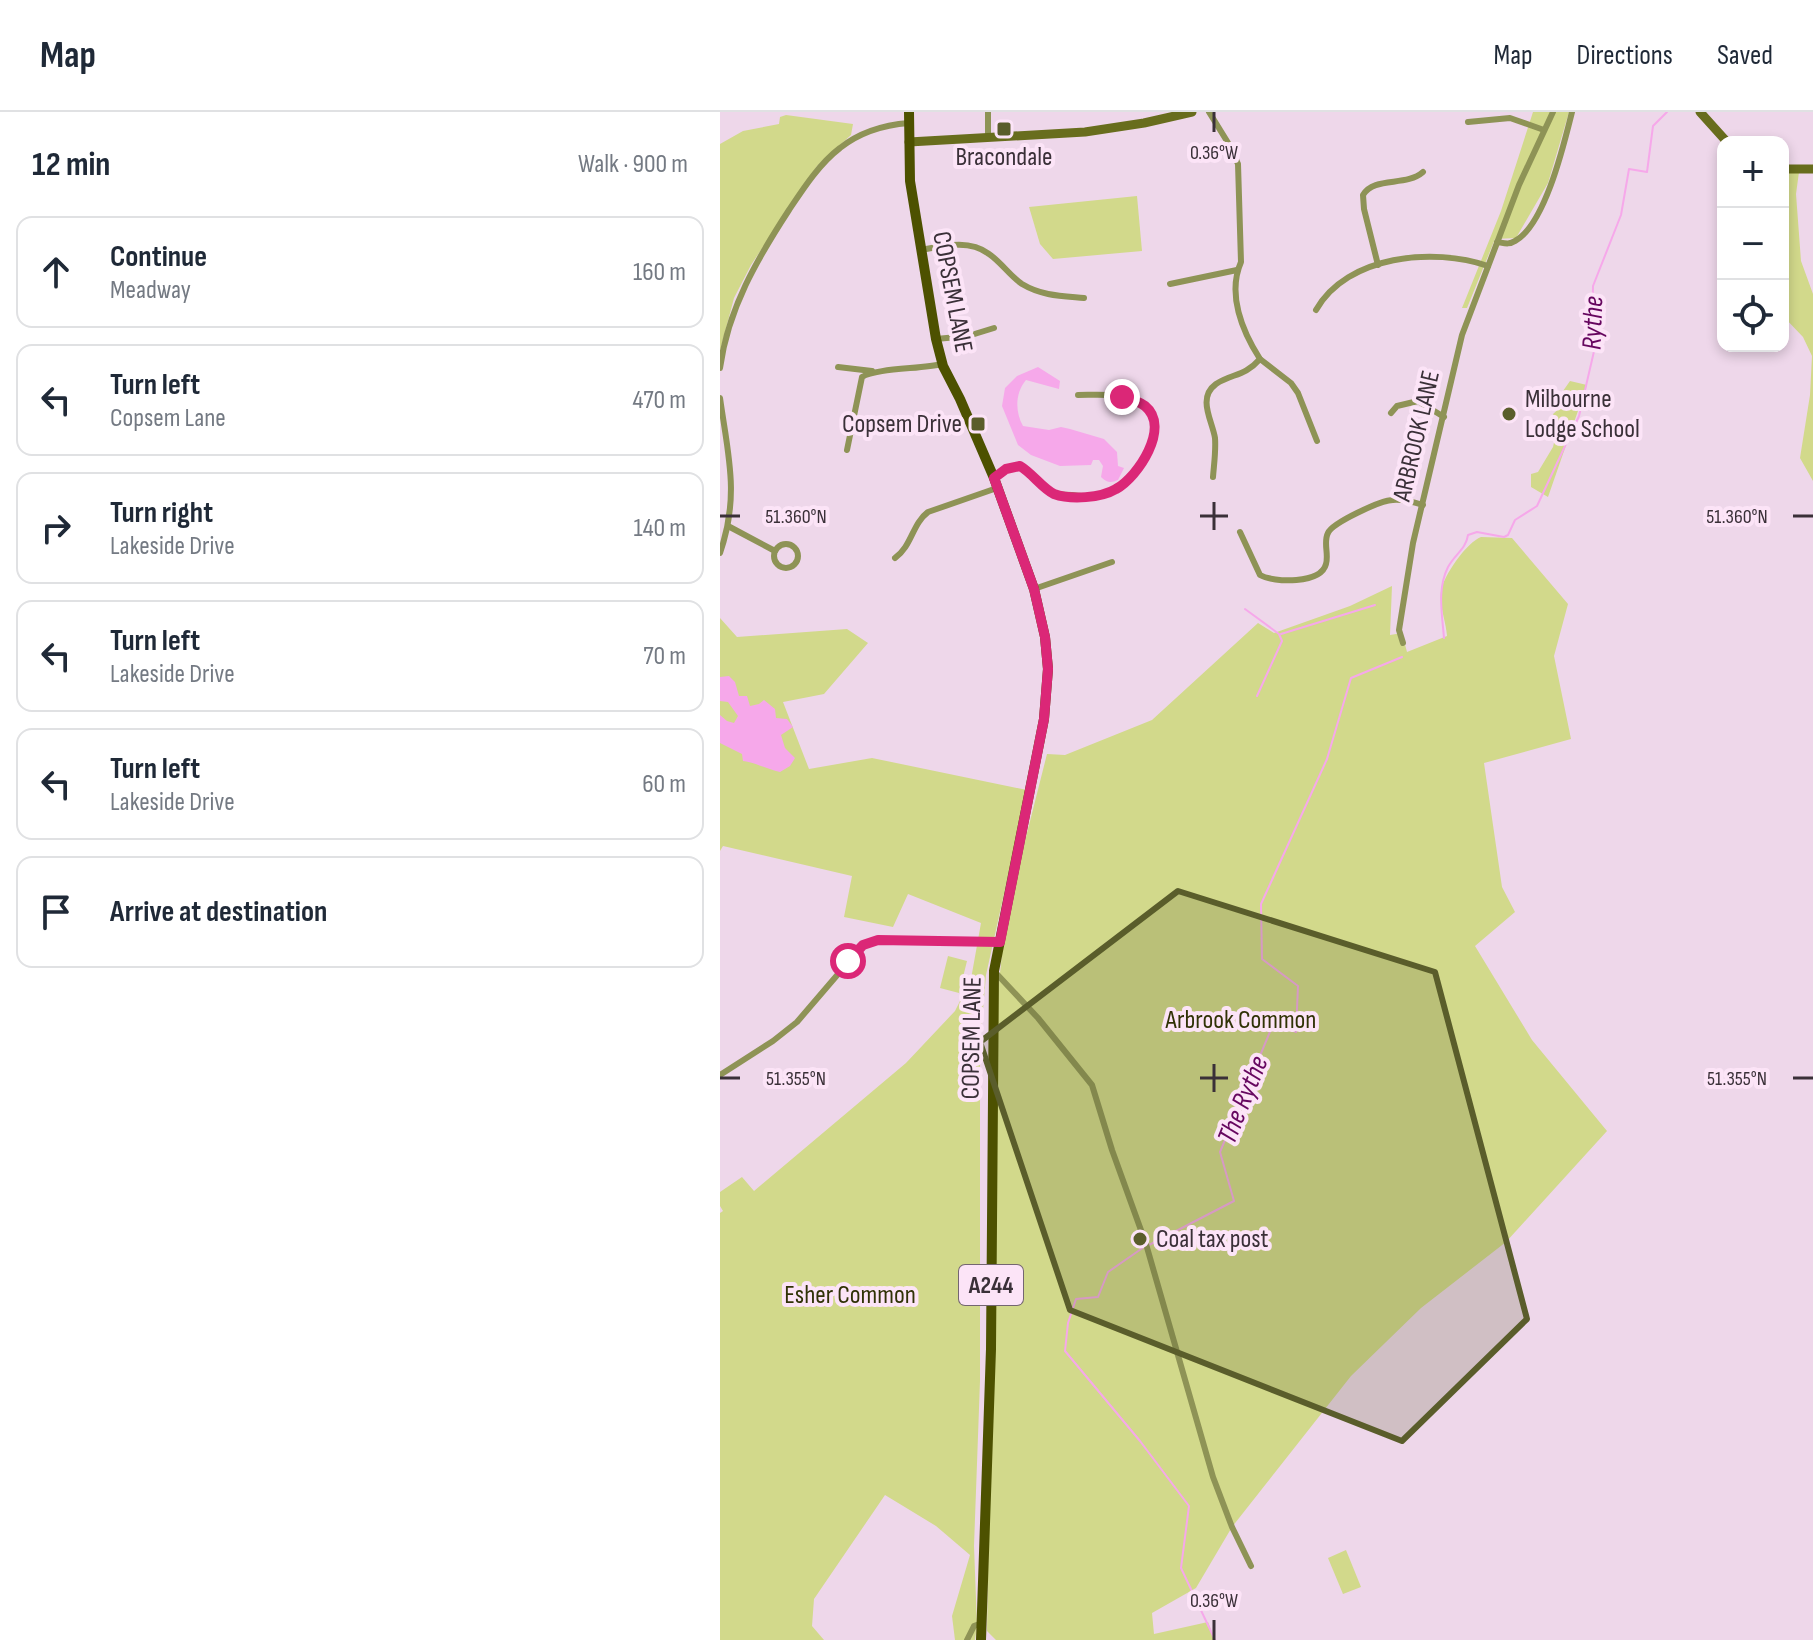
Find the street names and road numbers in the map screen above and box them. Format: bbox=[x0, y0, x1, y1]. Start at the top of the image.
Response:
street label: COPSEM LANE bbox=[925, 229, 979, 355]
street label: ARBROOK LANE bbox=[1387, 368, 1447, 505]
street label: COPSEM LANE bbox=[955, 976, 989, 1100]
road number: A244 bbox=[959, 1265, 1023, 1305]

